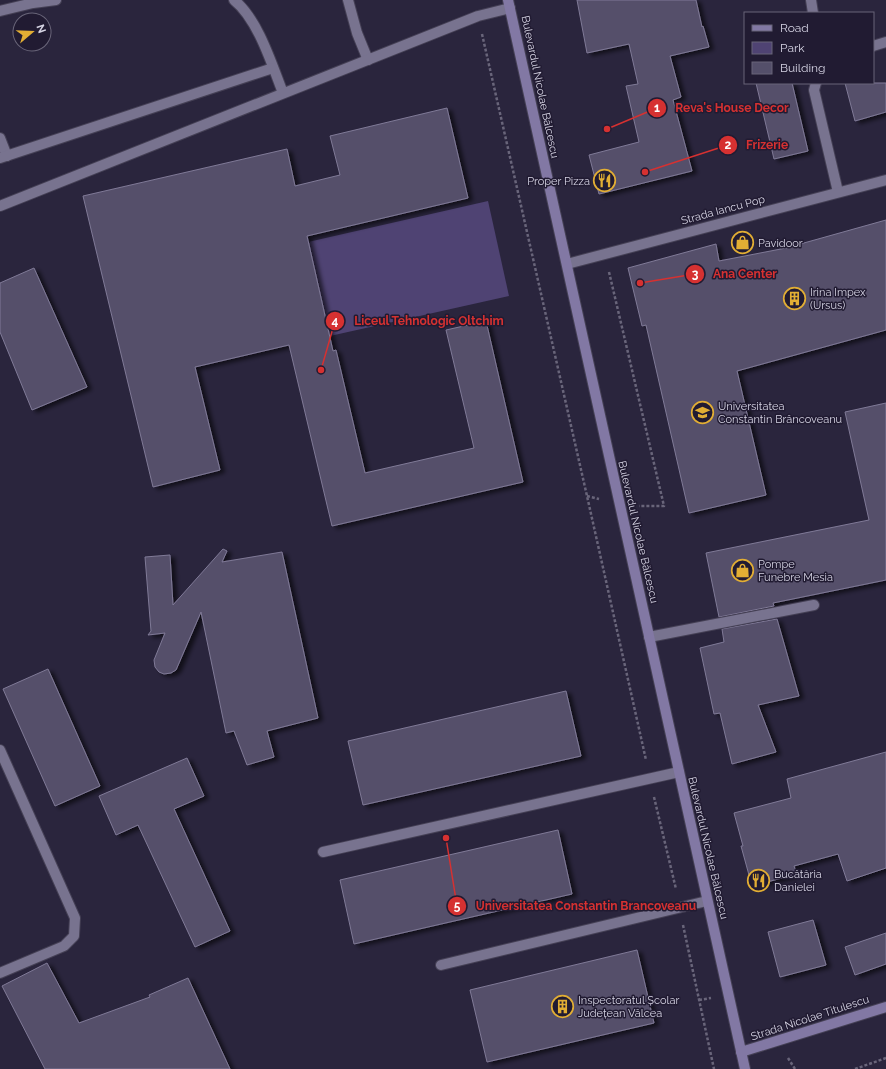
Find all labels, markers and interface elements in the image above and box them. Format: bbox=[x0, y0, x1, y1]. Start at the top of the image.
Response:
north arrow bbox=[12, 12, 52, 52]
legend bbox=[744, 12, 874, 84]
street label: Bulevardul Nicolae Bălcescu bbox=[518, 14, 562, 160]
text: Road bbox=[780, 21, 809, 35]
text: N bbox=[33, 23, 48, 35]
text: Park bbox=[780, 41, 805, 55]
text: Building bbox=[780, 61, 826, 75]
callout: Reva's House Decor bbox=[647, 96, 796, 120]
text: 1 bbox=[654, 101, 660, 115]
text: Reva's House Decor bbox=[675, 101, 789, 115]
callout: Frizerie bbox=[718, 133, 796, 157]
text: 2 bbox=[725, 138, 732, 152]
text: Frizerie bbox=[746, 138, 788, 152]
restaurant icon: Proper Pizza bbox=[592, 168, 618, 194]
place label: Proper Pizza bbox=[527, 175, 590, 188]
street label: Strada Iancu Pop bbox=[680, 193, 767, 227]
shop icon: Pavidoor bbox=[729, 230, 755, 256]
place label: Pavidoor bbox=[758, 237, 803, 250]
callout: Ana Center bbox=[685, 262, 785, 286]
text: 3 bbox=[692, 267, 699, 281]
text: Ana Center bbox=[713, 267, 777, 281]
building icon: Irina Impex (Ursus) bbox=[781, 285, 807, 311]
place label: Irina Impex (Ursus) bbox=[810, 286, 866, 312]
callout: Liceul Tehnologic Oltchim bbox=[325, 309, 512, 333]
text: 4 bbox=[332, 314, 339, 328]
text: Liceul Tehnologic Oltchim bbox=[354, 314, 504, 328]
school or university icon: Universitatea Constantin Brâncoveanu bbox=[690, 399, 716, 425]
place label: Universitatea Constantin Brâncoveanu bbox=[718, 400, 842, 426]
street label: Bulevardul Nicolae Bălcescu bbox=[615, 460, 661, 604]
shop icon: Pompe Funebre Mesia bbox=[730, 557, 756, 583]
place label: Pompe Funebre Mesia bbox=[758, 558, 833, 584]
street label: Bulevardul Nicolae Bălcescu bbox=[685, 776, 731, 920]
restaurant icon: Bucătăria Danielei bbox=[746, 867, 772, 893]
place label: Bucătăria Danielei bbox=[774, 868, 822, 894]
callout: Universitatea Constantin Brancoveanu bbox=[447, 894, 704, 918]
text: 5 bbox=[454, 899, 461, 913]
text: Universitatea Constantin Brancoveanu bbox=[476, 899, 696, 913]
building icon: Inspectoratul Școlar Județean Vâlcea bbox=[549, 993, 575, 1019]
street label: Strada Nicolae Titulescu bbox=[749, 993, 871, 1043]
place label: Inspectoratul Școlar Județean Vâlcea bbox=[578, 994, 680, 1020]

